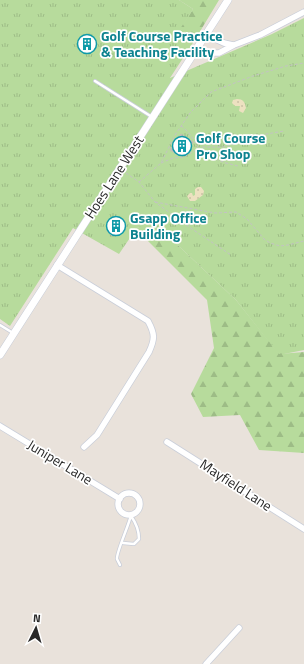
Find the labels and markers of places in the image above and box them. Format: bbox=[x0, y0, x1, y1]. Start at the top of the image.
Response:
place label: Golf Course Practice & Teaching Facility bbox=[101, 25, 222, 62]
building icon: Golf Course Practice & Teaching Facility bbox=[76, 33, 98, 55]
place label: Golf Course Pro Shop bbox=[196, 127, 266, 164]
building icon: Golf Course Pro Shop bbox=[171, 135, 193, 157]
place label: Gsapp Office Building bbox=[130, 207, 207, 244]
building icon: Gsapp Office Building bbox=[105, 215, 127, 237]

